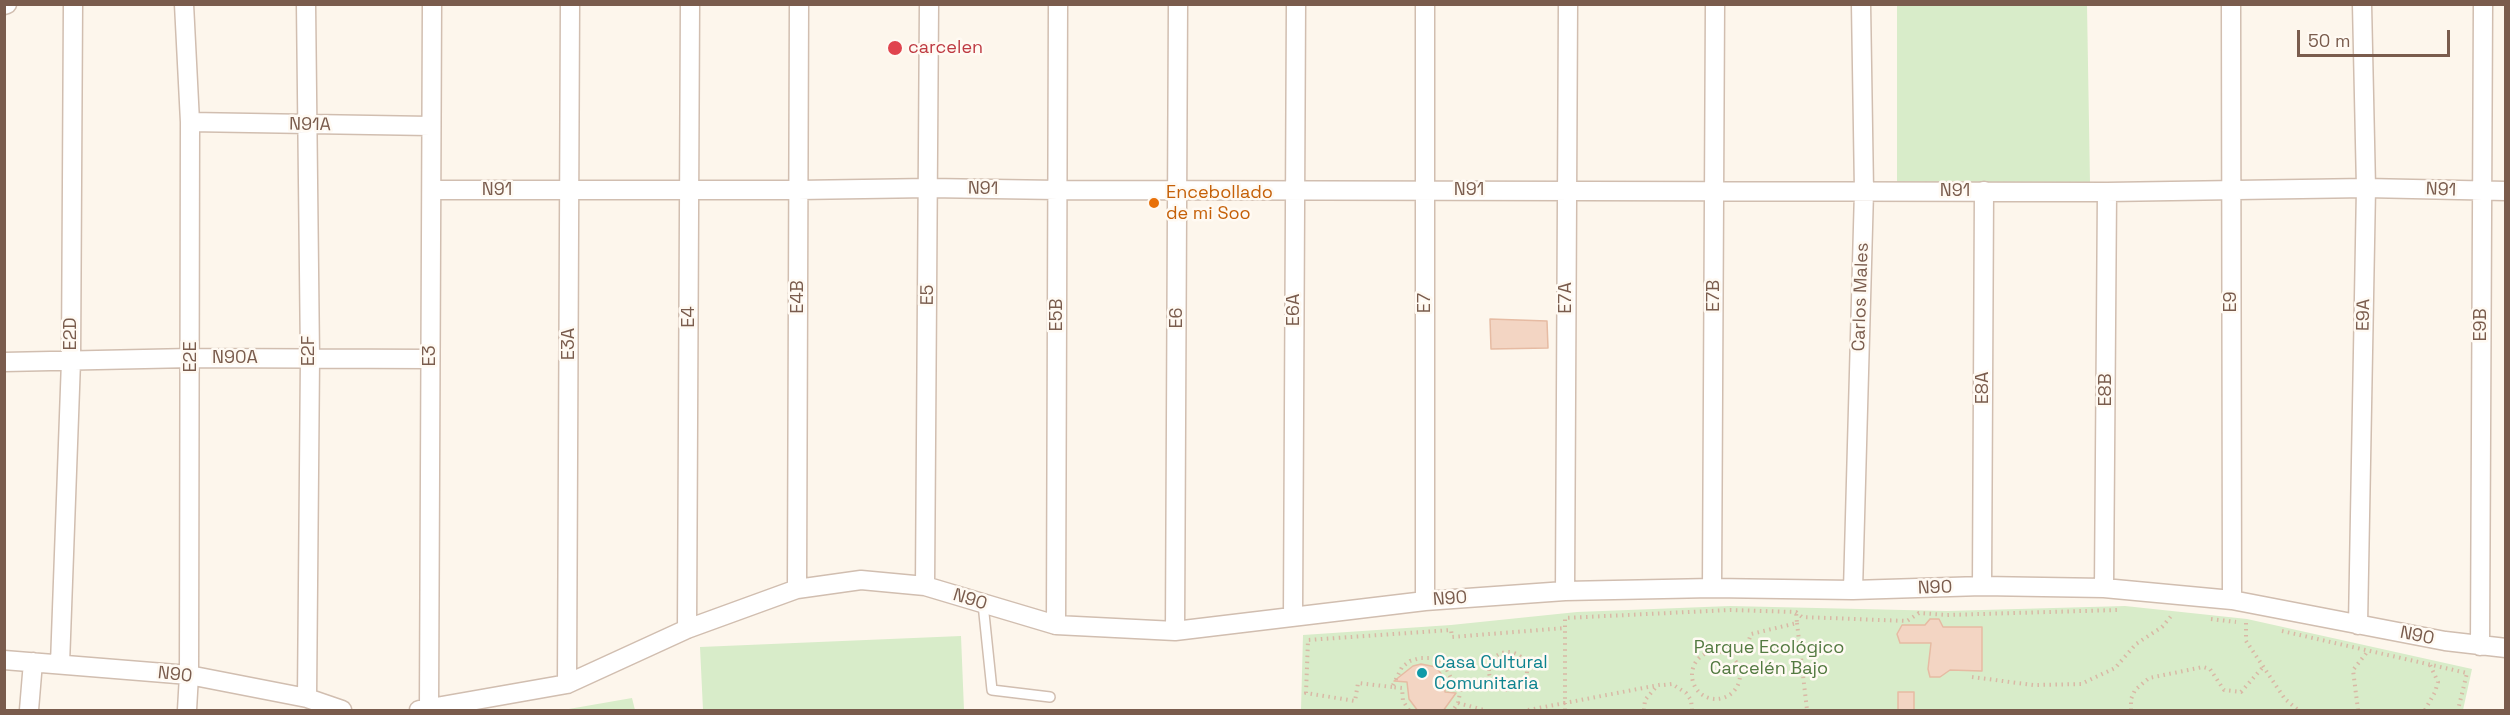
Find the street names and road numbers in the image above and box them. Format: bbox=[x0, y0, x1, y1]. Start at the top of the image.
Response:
street label: N91A bbox=[289, 114, 331, 136]
street label: N91 bbox=[968, 178, 998, 200]
street label: N91 bbox=[482, 179, 512, 201]
street label: N91 bbox=[1454, 179, 1484, 201]
street label: N91 bbox=[2425, 179, 2457, 201]
street label: N91 bbox=[1940, 180, 1970, 202]
street label: Carlos Males bbox=[1848, 242, 1874, 352]
street label: E4B bbox=[787, 280, 809, 314]
street label: E7B bbox=[1703, 280, 1725, 312]
street label: E7A bbox=[1555, 282, 1577, 314]
street label: E5 bbox=[917, 284, 939, 306]
street label: E9 bbox=[2220, 291, 2242, 313]
street label: E7 bbox=[1414, 293, 1436, 313]
street label: E6A bbox=[1283, 294, 1305, 326]
street label: E5B bbox=[1046, 299, 1068, 331]
street label: E9A bbox=[2353, 299, 2375, 331]
street label: E4 bbox=[678, 306, 700, 328]
street label: E6 bbox=[1166, 307, 1188, 329]
street label: E9B bbox=[2470, 308, 2492, 342]
street label: E2D bbox=[60, 318, 82, 350]
street label: E3A bbox=[558, 328, 580, 360]
street label: E2F bbox=[298, 336, 320, 366]
street label: E2E bbox=[180, 341, 202, 373]
street label: E3 bbox=[419, 345, 441, 367]
street label: N90A bbox=[212, 347, 258, 369]
street label: E8A bbox=[1972, 372, 1994, 404]
street label: E8B bbox=[2095, 373, 2117, 407]
street label: N90 bbox=[1917, 577, 1953, 599]
street label: N90 bbox=[950, 585, 990, 615]
street label: N90 bbox=[1432, 587, 1468, 611]
street label: N90 bbox=[2398, 622, 2436, 650]
street label: N90 bbox=[157, 662, 193, 688]

